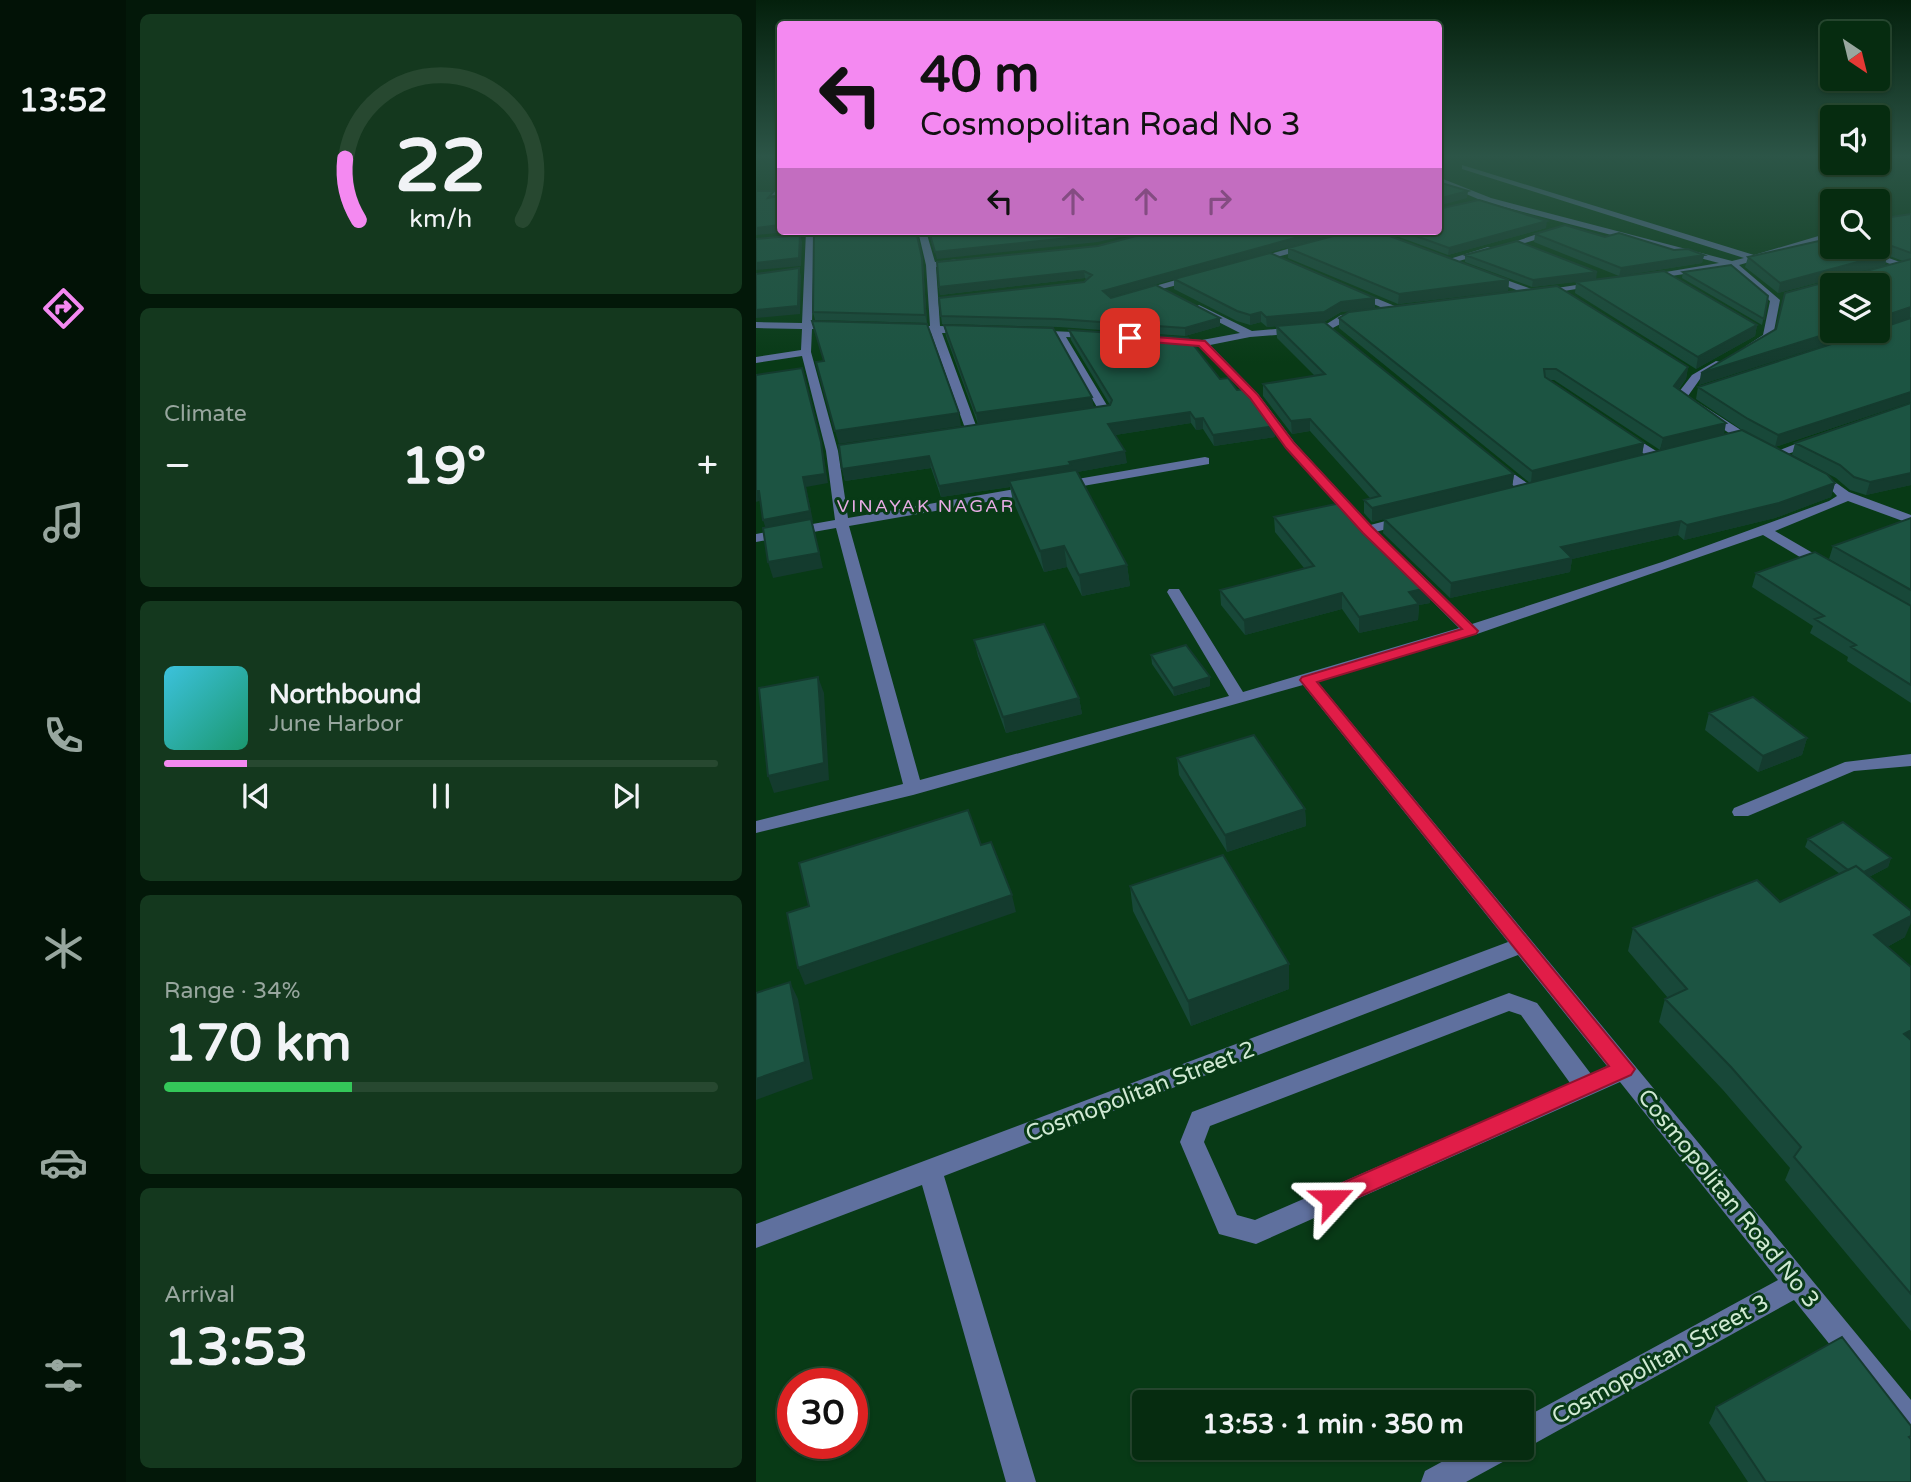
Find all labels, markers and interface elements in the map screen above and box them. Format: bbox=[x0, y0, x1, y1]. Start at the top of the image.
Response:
north arrow bbox=[1820, 21, 1890, 91]
map controls bbox=[1820, 21, 1890, 343]
text: 40 m bbox=[920, 46, 1039, 105]
icon: left bbox=[805, 49, 896, 140]
text: 13:52 bbox=[19, 82, 107, 120]
button: sound bbox=[1820, 105, 1890, 175]
text: Cosmopolitan Road No 3 bbox=[920, 106, 1301, 144]
text: 22 bbox=[395, 123, 487, 211]
icon: left bbox=[981, 182, 1019, 220]
icon: ahead bbox=[1054, 182, 1092, 220]
icon: ahead bbox=[1127, 182, 1165, 220]
icon: right bbox=[1200, 182, 1238, 220]
button: search bbox=[1820, 189, 1890, 259]
text: km/h bbox=[410, 204, 472, 234]
button: layers bbox=[1820, 273, 1890, 343]
icon: directions bbox=[39, 284, 88, 333]
pin bbox=[1100, 308, 1160, 368]
icon: arrive bbox=[1111, 319, 1149, 357]
text: Climate bbox=[164, 400, 247, 428]
text: 19° bbox=[401, 435, 486, 498]
text: − bbox=[164, 443, 191, 489]
text: + bbox=[697, 443, 718, 489]
district label: VINAYAK NAGAR bbox=[837, 495, 1015, 517]
icon: music bbox=[39, 498, 88, 547]
text: Northbound bbox=[269, 679, 421, 710]
text: June Harbor bbox=[269, 710, 403, 738]
icon: phone bbox=[39, 711, 88, 760]
icon: previous bbox=[237, 777, 275, 815]
icon: pause bbox=[422, 777, 460, 815]
icon: next bbox=[607, 777, 645, 815]
icon: climate bbox=[39, 924, 88, 973]
text: Range · 34% bbox=[164, 977, 300, 1005]
text: 170 km bbox=[164, 1012, 352, 1075]
street label: Cosmopolitan Street 2 bbox=[1022, 1035, 1259, 1149]
street label: Cosmopolitan Road No 3 bbox=[1631, 1083, 1825, 1314]
icon: car bbox=[39, 1138, 88, 1187]
position arrow bbox=[1295, 1162, 1369, 1236]
text: Arrival bbox=[164, 1281, 235, 1309]
street label: Cosmopolitan Street 3 bbox=[1547, 1289, 1774, 1431]
text: 13:53 bbox=[164, 1316, 308, 1379]
icon: filters bbox=[39, 1351, 88, 1400]
speed limit sign: 30 bbox=[777, 1368, 868, 1459]
text: 13:53 · 1 min · 350 m bbox=[1202, 1409, 1464, 1440]

